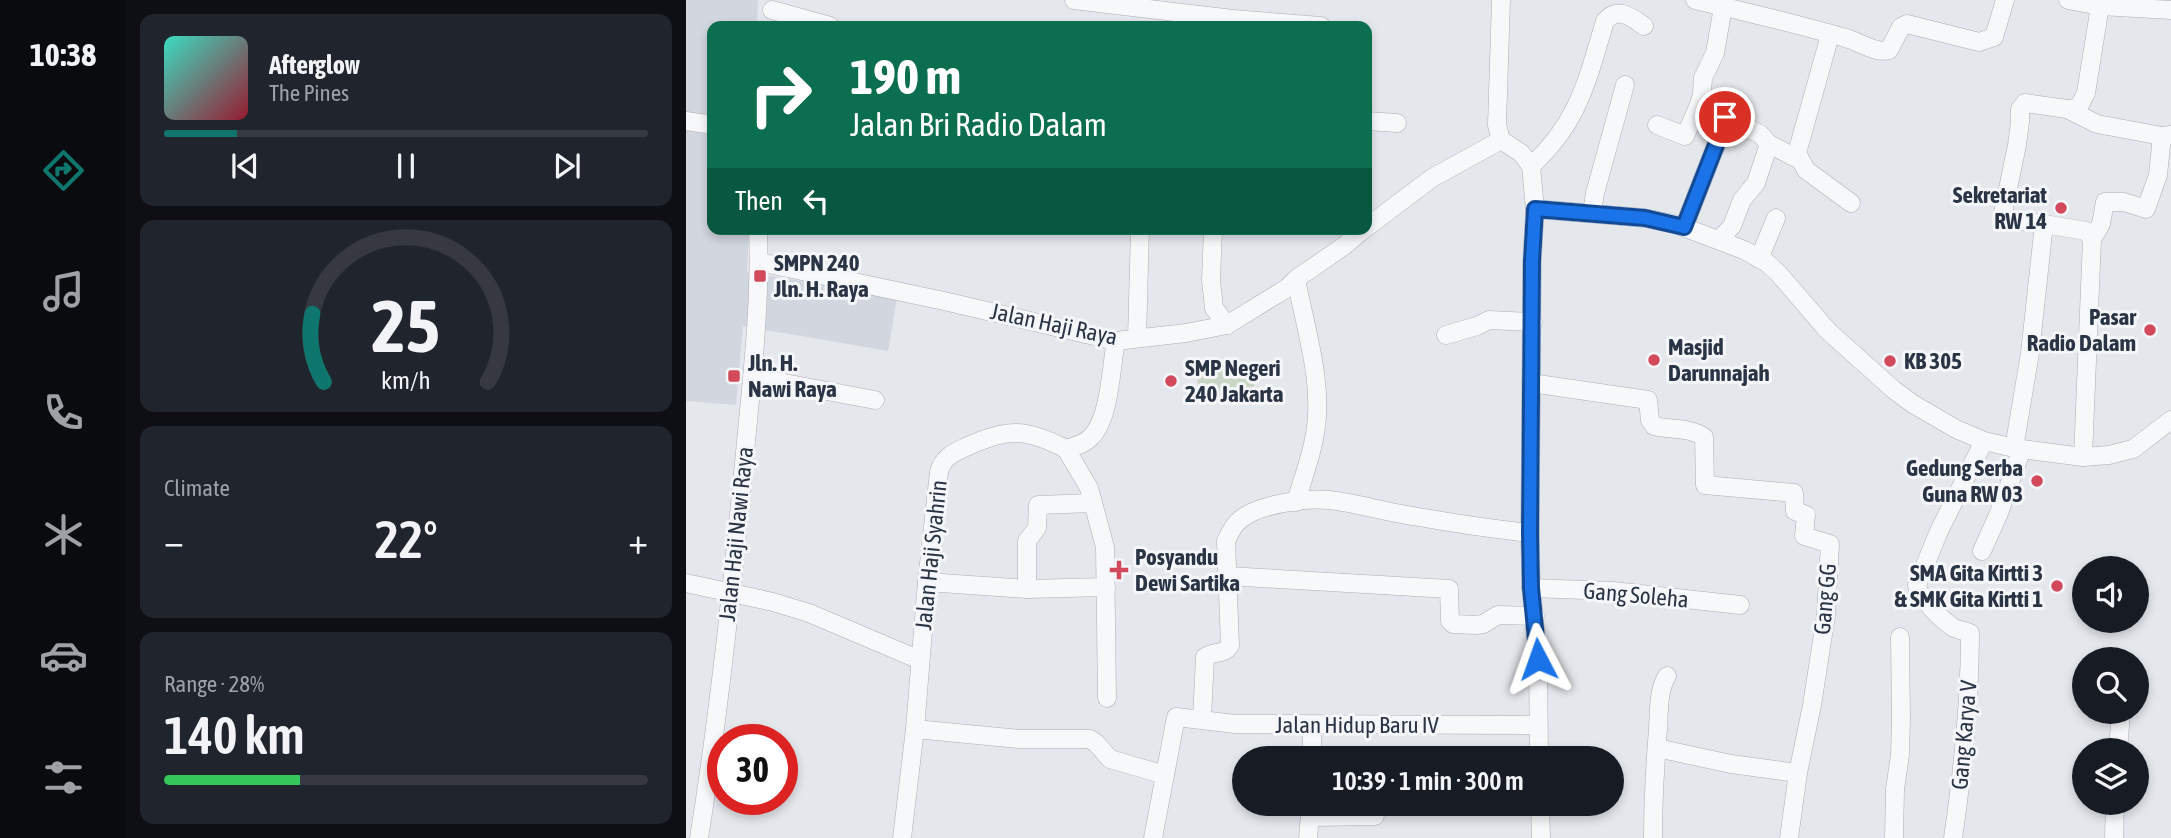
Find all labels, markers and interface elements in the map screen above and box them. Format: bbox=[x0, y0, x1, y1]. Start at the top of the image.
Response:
text: 10:38 bbox=[30, 36, 96, 73]
text: 190 m bbox=[850, 48, 961, 104]
icon: right bbox=[735, 49, 826, 140]
text: Afterglow bbox=[269, 50, 360, 80]
text: The Pines bbox=[269, 80, 349, 106]
pin bbox=[1695, 87, 1755, 147]
icon: arrive bbox=[1706, 98, 1744, 136]
text: Jalan Bri Radio Dalam bbox=[850, 106, 1107, 143]
icon: directions bbox=[39, 146, 88, 195]
icon: previous bbox=[226, 147, 264, 185]
icon: pause bbox=[387, 147, 425, 185]
icon: next bbox=[548, 147, 586, 185]
icon: left bbox=[797, 182, 835, 220]
place label: Sekretariat RW 14 bbox=[1953, 182, 2047, 234]
text: Then bbox=[735, 186, 783, 216]
marker: Sekretariat RW 14 bbox=[2053, 200, 2069, 216]
place label: SMPN 240 Jln. H. Raya bbox=[773, 250, 869, 302]
icon: music bbox=[39, 267, 88, 316]
marker: SMPN 240 Jln. H. Raya bbox=[752, 268, 768, 284]
text: 25 bbox=[372, 284, 440, 367]
street label: Jalan Haji Raya bbox=[988, 298, 1120, 350]
place label: Pasar Radio Dalam bbox=[2027, 304, 2137, 356]
marker: Pasar Radio Dalam bbox=[2142, 322, 2158, 338]
place label: Masjid Darunnajah bbox=[1668, 334, 1770, 386]
place label: KB 305 bbox=[1904, 348, 1962, 374]
place label: Jln. H. Nawi Raya bbox=[747, 350, 837, 402]
marker: Masjid Darunnajah bbox=[1646, 352, 1662, 368]
marker: KB 305 bbox=[1882, 353, 1898, 369]
place label: SMP Negeri 240 Jakarta bbox=[1185, 355, 1284, 407]
text: km/h bbox=[381, 366, 431, 394]
marker: Jln. H. Nawi Raya bbox=[726, 368, 742, 384]
marker: SMP Negeri 240 Jakarta bbox=[1163, 373, 1179, 389]
icon: phone bbox=[39, 388, 88, 437]
street label: Jalan Haji Nawi Raya bbox=[714, 445, 758, 623]
place label: Gedung Serba Guna RW 03 bbox=[1906, 455, 2023, 507]
marker: Gedung Serba Guna RW 03 bbox=[2029, 473, 2045, 489]
text: Climate bbox=[164, 475, 230, 501]
street label: Jalan Haji Syahrin bbox=[910, 479, 952, 631]
text: 22° bbox=[374, 509, 438, 569]
icon: climate bbox=[39, 510, 88, 559]
text: − bbox=[164, 519, 184, 562]
text: + bbox=[628, 519, 648, 562]
place label: Posyandu Dewi Sartika bbox=[1135, 544, 1240, 596]
map controls bbox=[2072, 556, 2149, 815]
button: sound bbox=[2072, 556, 2149, 633]
marker: Posyandu Dewi Sartika bbox=[1109, 560, 1129, 580]
place label: SMA Gita Kirtti 3 & SMK Gita Kirtti 1 bbox=[1895, 560, 2043, 612]
street label: Gang GG bbox=[1809, 562, 1841, 636]
street label: Gang Soleha bbox=[1582, 577, 1690, 613]
marker: SMA Gita Kirtti 3 & SMK Gita Kirtti 1 bbox=[2049, 578, 2065, 594]
position arrow bbox=[1501, 622, 1575, 696]
icon: car bbox=[39, 631, 88, 680]
button: search bbox=[2072, 647, 2149, 724]
text: Range · 28% bbox=[164, 671, 264, 697]
street label: Gang Karya V bbox=[1946, 678, 1982, 791]
text: 140 km bbox=[164, 705, 305, 765]
street label: Jalan Hidup Baru IV bbox=[1275, 712, 1440, 738]
speed limit sign: 30 bbox=[707, 724, 798, 815]
button: layers bbox=[2072, 738, 2149, 815]
icon: filters bbox=[39, 753, 88, 802]
text: 10:39 · 1 min · 300 m bbox=[1332, 766, 1524, 796]

